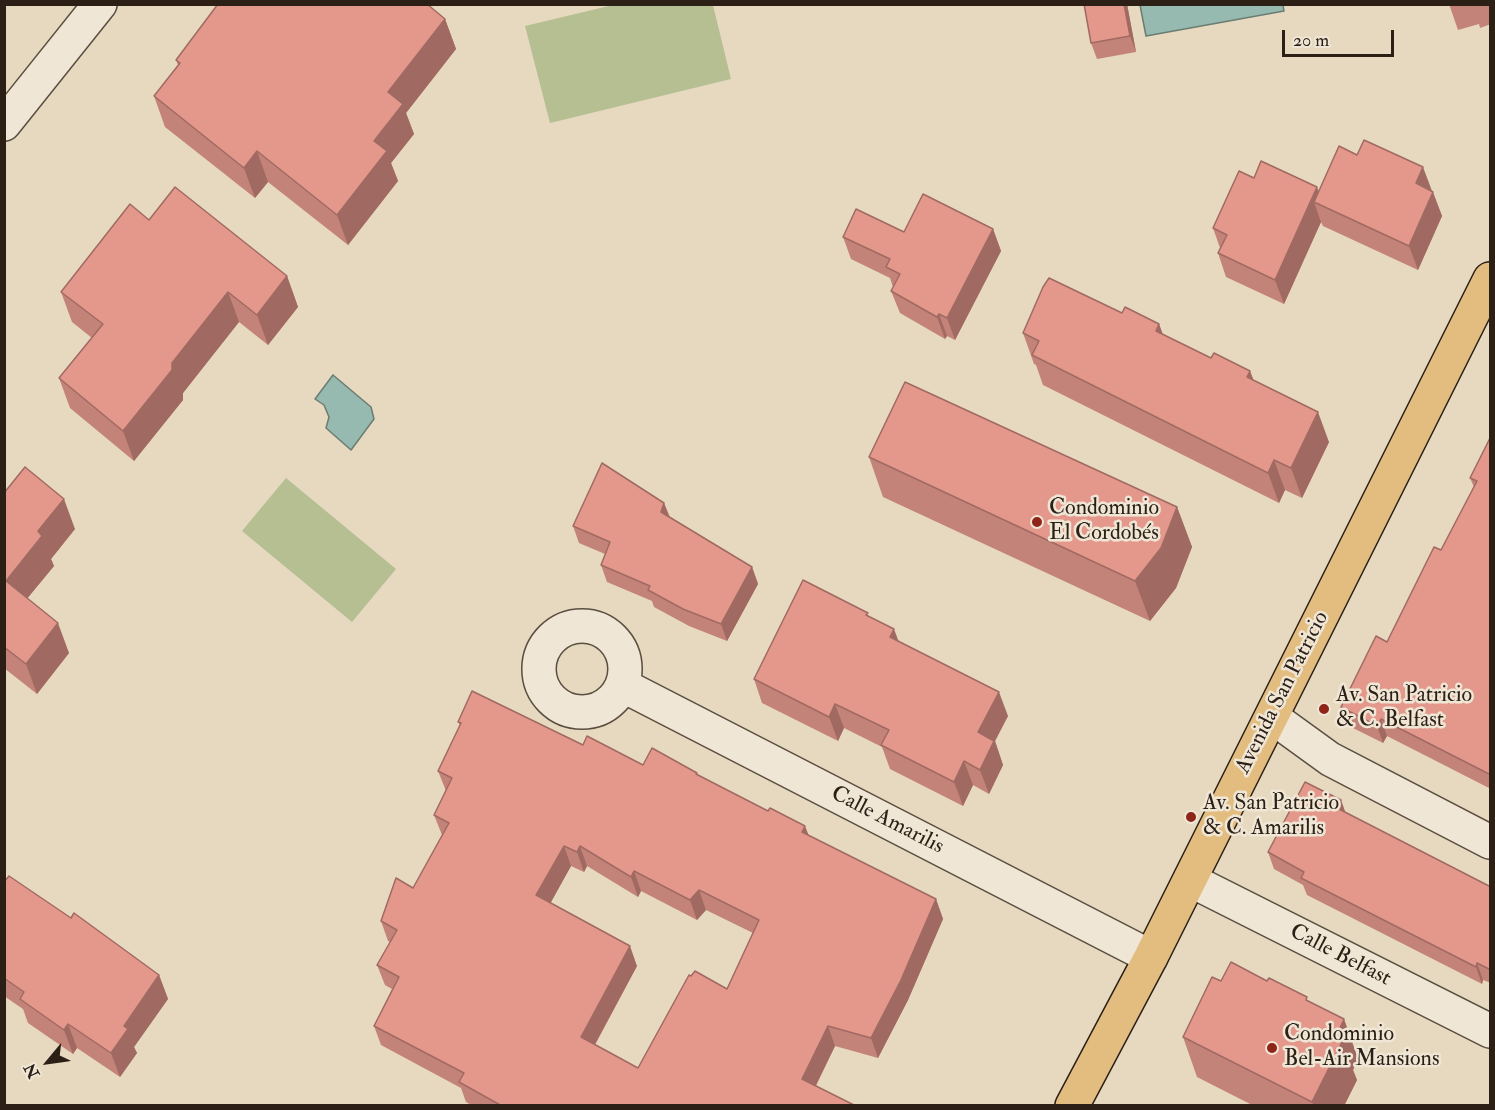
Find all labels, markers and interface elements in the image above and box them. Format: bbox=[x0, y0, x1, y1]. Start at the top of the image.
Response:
scale bar bbox=[1285, 18, 1398, 56]
text: 20 m bbox=[1293, 29, 1329, 52]
place label: Condominio El Cordobés bbox=[1049, 496, 1159, 548]
marker: Condominio El Cordobés bbox=[1030, 515, 1044, 529]
street label: Avenida San Patricio bbox=[1231, 608, 1335, 778]
place label: Av. San Patricio & C. Belfast bbox=[1336, 683, 1472, 734]
marker: Av. San Patricio & C. Belfast bbox=[1317, 702, 1331, 716]
street label: Calle Amarilis bbox=[826, 781, 948, 861]
place label: Av. San Patricio & C. Amarilis bbox=[1203, 791, 1339, 842]
marker: Av. San Patricio & C. Amarilis bbox=[1184, 810, 1198, 824]
street label: Calle Belfast bbox=[1285, 919, 1395, 993]
place label: Condominio Bel-Air Mansions bbox=[1284, 1022, 1440, 1074]
north arrow bbox=[18, 1032, 78, 1092]
marker: Condominio Bel-Air Mansions bbox=[1265, 1041, 1279, 1055]
text: N bbox=[20, 1060, 44, 1082]

